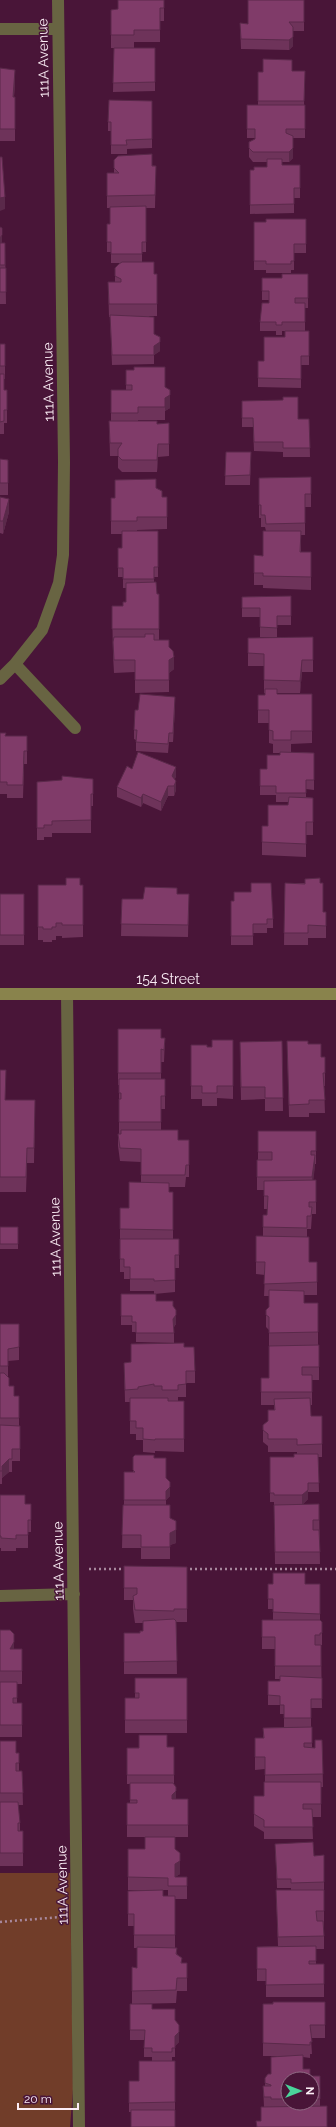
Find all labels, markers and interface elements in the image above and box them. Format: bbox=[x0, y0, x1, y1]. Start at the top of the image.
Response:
street label: 111A Avenue bbox=[34, 18, 52, 98]
street label: 111A Avenue bbox=[39, 342, 57, 422]
street label: 154 Street bbox=[136, 971, 200, 987]
street label: 111A Avenue bbox=[46, 1197, 64, 1277]
street label: 111A Avenue bbox=[49, 1521, 67, 1601]
street label: 111A Avenue bbox=[53, 1845, 71, 1925]
north arrow bbox=[280, 2071, 320, 2111]
scale bar bbox=[18, 2085, 78, 2111]
text: N bbox=[303, 2087, 316, 2095]
text: 20 m bbox=[24, 2092, 52, 2106]

